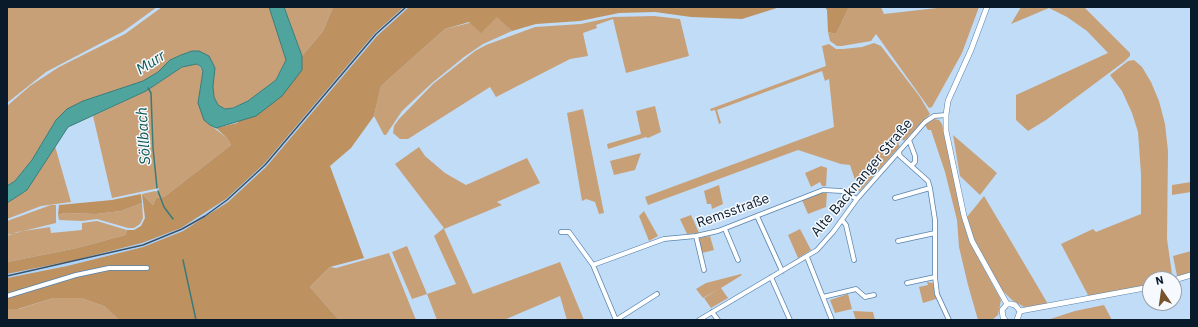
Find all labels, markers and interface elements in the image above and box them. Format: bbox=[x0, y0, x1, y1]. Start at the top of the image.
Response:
water label: Murr bbox=[133, 47, 169, 79]
water label: Söllbach bbox=[133, 107, 155, 165]
street label: Alte Backnanger Straße bbox=[808, 116, 916, 240]
street label: Remsstraße bbox=[694, 190, 772, 232]
north arrow bbox=[1142, 271, 1182, 311]
text: N bbox=[1154, 273, 1165, 288]

